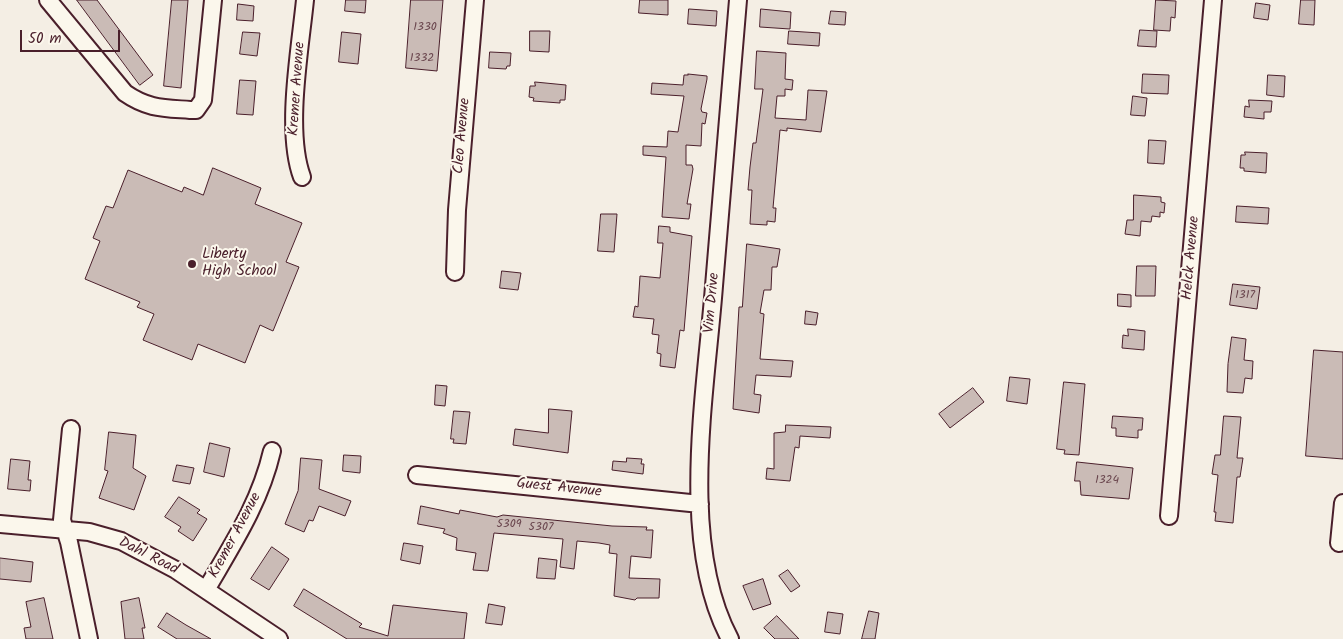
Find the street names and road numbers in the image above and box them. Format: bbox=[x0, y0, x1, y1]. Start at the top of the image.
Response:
street label: Kremer Avenue bbox=[286, 41, 310, 137]
street label: Cleo Avenue bbox=[451, 97, 475, 175]
street label: Helck Avenue bbox=[1179, 215, 1205, 301]
street label: Vim Drive bbox=[701, 272, 725, 334]
street label: Guest Avenue bbox=[516, 476, 602, 502]
street label: Kremer Avenue bbox=[206, 490, 266, 582]
street label: Dahl Road bbox=[115, 534, 181, 580]

